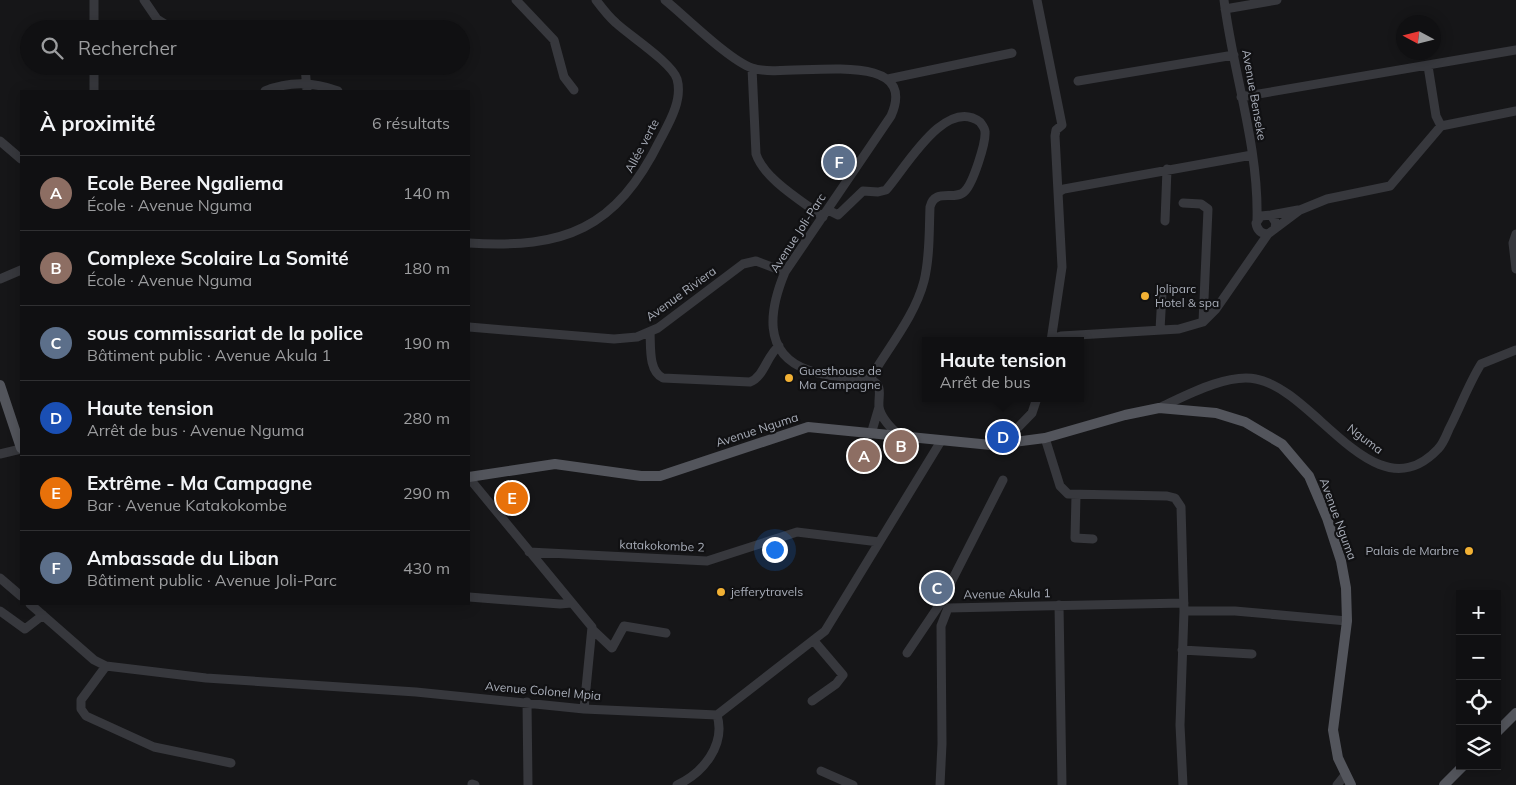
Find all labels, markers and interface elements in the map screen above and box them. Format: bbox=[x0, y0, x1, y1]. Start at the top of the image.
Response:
north arrow bbox=[1396, 15, 1441, 60]
search box bbox=[20, 20, 470, 75]
icon: search bbox=[38, 34, 66, 62]
text: Rechercher bbox=[78, 36, 177, 60]
street label: Avenue Benseke bbox=[1239, 48, 1270, 141]
text: À proximité bbox=[40, 110, 156, 136]
text: 6 résultats bbox=[372, 113, 450, 133]
street label: Allée verte bbox=[621, 116, 662, 175]
pin: F bbox=[823, 143, 855, 181]
text: Ecole Beree Ngaliema bbox=[87, 171, 283, 195]
text: A bbox=[50, 183, 62, 203]
text: 140 m bbox=[403, 183, 450, 203]
street label: Avenue Joli-Parc bbox=[766, 190, 829, 275]
text: École · Avenue Nguma bbox=[87, 195, 252, 215]
text: Complexe Scolaire La Somité bbox=[87, 246, 349, 270]
text: B bbox=[50, 258, 62, 278]
text: 180 m bbox=[403, 258, 450, 278]
street label: Avenue Riviera bbox=[643, 263, 719, 324]
text: École · Avenue Nguma bbox=[87, 270, 252, 290]
place label: Joliparc Hotel & spa bbox=[1155, 281, 1219, 310]
marker: Joliparc Hotel & spa bbox=[1139, 290, 1151, 302]
text: sous commissariat de la police bbox=[87, 321, 363, 345]
text: C bbox=[51, 333, 61, 353]
text: 190 m bbox=[403, 333, 450, 353]
popup bbox=[922, 337, 1084, 402]
text: Bâtiment public · Avenue Akula 1 bbox=[87, 345, 331, 365]
text: Haute tension bbox=[940, 348, 1066, 372]
place label: Guesthouse de Ma Campagne bbox=[799, 363, 881, 392]
marker: Guesthouse de Ma Campagne bbox=[783, 372, 795, 384]
text: Arrêt de bus bbox=[940, 372, 1031, 392]
text: Haute tension bbox=[87, 396, 214, 420]
text: D bbox=[50, 408, 62, 428]
text: 280 m bbox=[403, 408, 450, 428]
street label: Avenue Nguma bbox=[714, 409, 800, 450]
pin: D bbox=[987, 418, 1019, 456]
text: Arrêt de bus · Avenue Nguma bbox=[87, 420, 304, 440]
street label: Nguma bbox=[1344, 420, 1386, 457]
pin: B bbox=[885, 427, 917, 465]
pin: A bbox=[848, 437, 880, 475]
text: Extrême - Ma Campagne bbox=[87, 471, 312, 495]
street label: Avenue Nguma bbox=[1317, 476, 1360, 562]
pin: E bbox=[496, 479, 528, 517]
text: E bbox=[51, 483, 61, 503]
text: 290 m bbox=[403, 483, 450, 503]
text: Bar · Avenue Katakokombe bbox=[87, 495, 287, 515]
street label: katakokombe 2 bbox=[619, 537, 705, 554]
your location bbox=[762, 537, 788, 563]
place label: Palais de Marbre bbox=[1366, 543, 1459, 558]
marker: Palais de Marbre bbox=[1463, 545, 1475, 557]
text: Ambassade du Liban bbox=[87, 546, 279, 570]
text: F bbox=[51, 558, 61, 578]
text: 430 m bbox=[403, 558, 450, 578]
pin: C bbox=[921, 569, 953, 607]
text: Bâtiment public · Avenue Joli-Parc bbox=[87, 570, 337, 590]
place label: jefferytravels bbox=[730, 584, 803, 599]
street label: Avenue Akula 1 bbox=[963, 585, 1051, 602]
marker: jefferytravels bbox=[715, 586, 727, 598]
map controls bbox=[1456, 590, 1501, 770]
button: + bbox=[1456, 590, 1501, 635]
button: − bbox=[1456, 635, 1501, 680]
street label: Avenue Colonel Mpia bbox=[484, 678, 602, 703]
button: locate bbox=[1456, 680, 1501, 725]
button: layers bbox=[1456, 725, 1501, 770]

